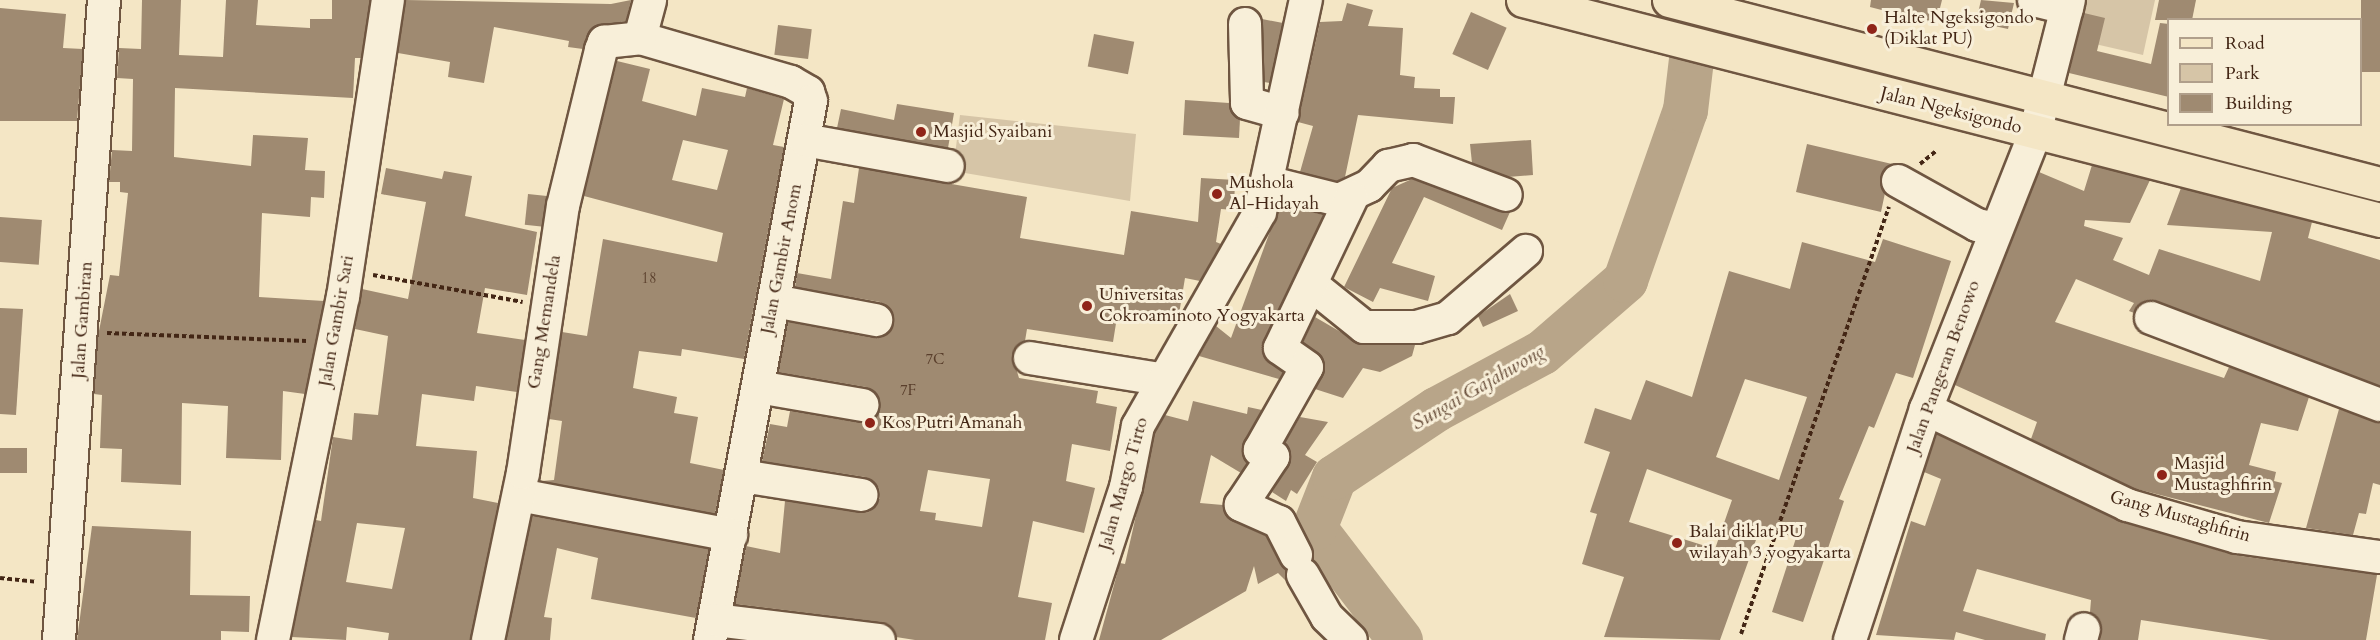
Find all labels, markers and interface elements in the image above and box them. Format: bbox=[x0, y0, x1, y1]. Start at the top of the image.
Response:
place label: Halte Ngeksigondo (Diklat PU) bbox=[1884, 8, 2034, 50]
legend bbox=[2167, 18, 2362, 126]
marker: Halte Ngeksigondo (Diklat PU) bbox=[1865, 22, 1879, 36]
text: Road bbox=[2225, 31, 2265, 56]
text: Park bbox=[2225, 61, 2260, 86]
street label: Jalan Ngeksigondo bbox=[1878, 83, 2024, 139]
text: Building bbox=[2225, 91, 2292, 116]
place label: Masjid Syaibani bbox=[933, 121, 1052, 143]
marker: Masjid Syaibani bbox=[914, 125, 928, 139]
place label: Mushola Al-Hidayah bbox=[1229, 173, 1319, 216]
street label: Jalan Gambir Anom bbox=[757, 182, 807, 336]
marker: Mushola Al-Hidayah bbox=[1210, 187, 1224, 201]
street label: Gang Memandela bbox=[524, 253, 566, 391]
street label: Jalan Gambir Sari bbox=[315, 254, 359, 388]
street label: Jalan Gambiran bbox=[68, 260, 98, 380]
house number: 18 bbox=[641, 270, 657, 288]
street label: Jalan Pangeran Benowo bbox=[1903, 278, 1985, 456]
place label: Universitas Cokroaminoto Yogyakarta bbox=[1099, 285, 1305, 328]
marker: Universitas Cokroaminoto Yogyakarta bbox=[1080, 299, 1094, 313]
water label: Sungai Gajahwong bbox=[1407, 339, 1549, 435]
house number: 7C bbox=[925, 351, 945, 369]
house number: 7F bbox=[900, 382, 916, 400]
place label: Kos Putri Amanah bbox=[882, 412, 1022, 434]
street label: Jalan Margo Tirto bbox=[1095, 415, 1153, 553]
marker: Kos Putri Amanah bbox=[863, 416, 877, 430]
place label: Masjid Mustaghfirin bbox=[2174, 454, 2272, 496]
marker: Masjid Mustaghfirin bbox=[2155, 468, 2169, 482]
street label: Gang Mustaghfirin bbox=[2107, 487, 2253, 547]
place label: Balai diklat PU wilayah 3 yogyakarta bbox=[1689, 522, 1851, 564]
marker: Balai diklat PU wilayah 3 yogyakarta bbox=[1670, 536, 1684, 550]

